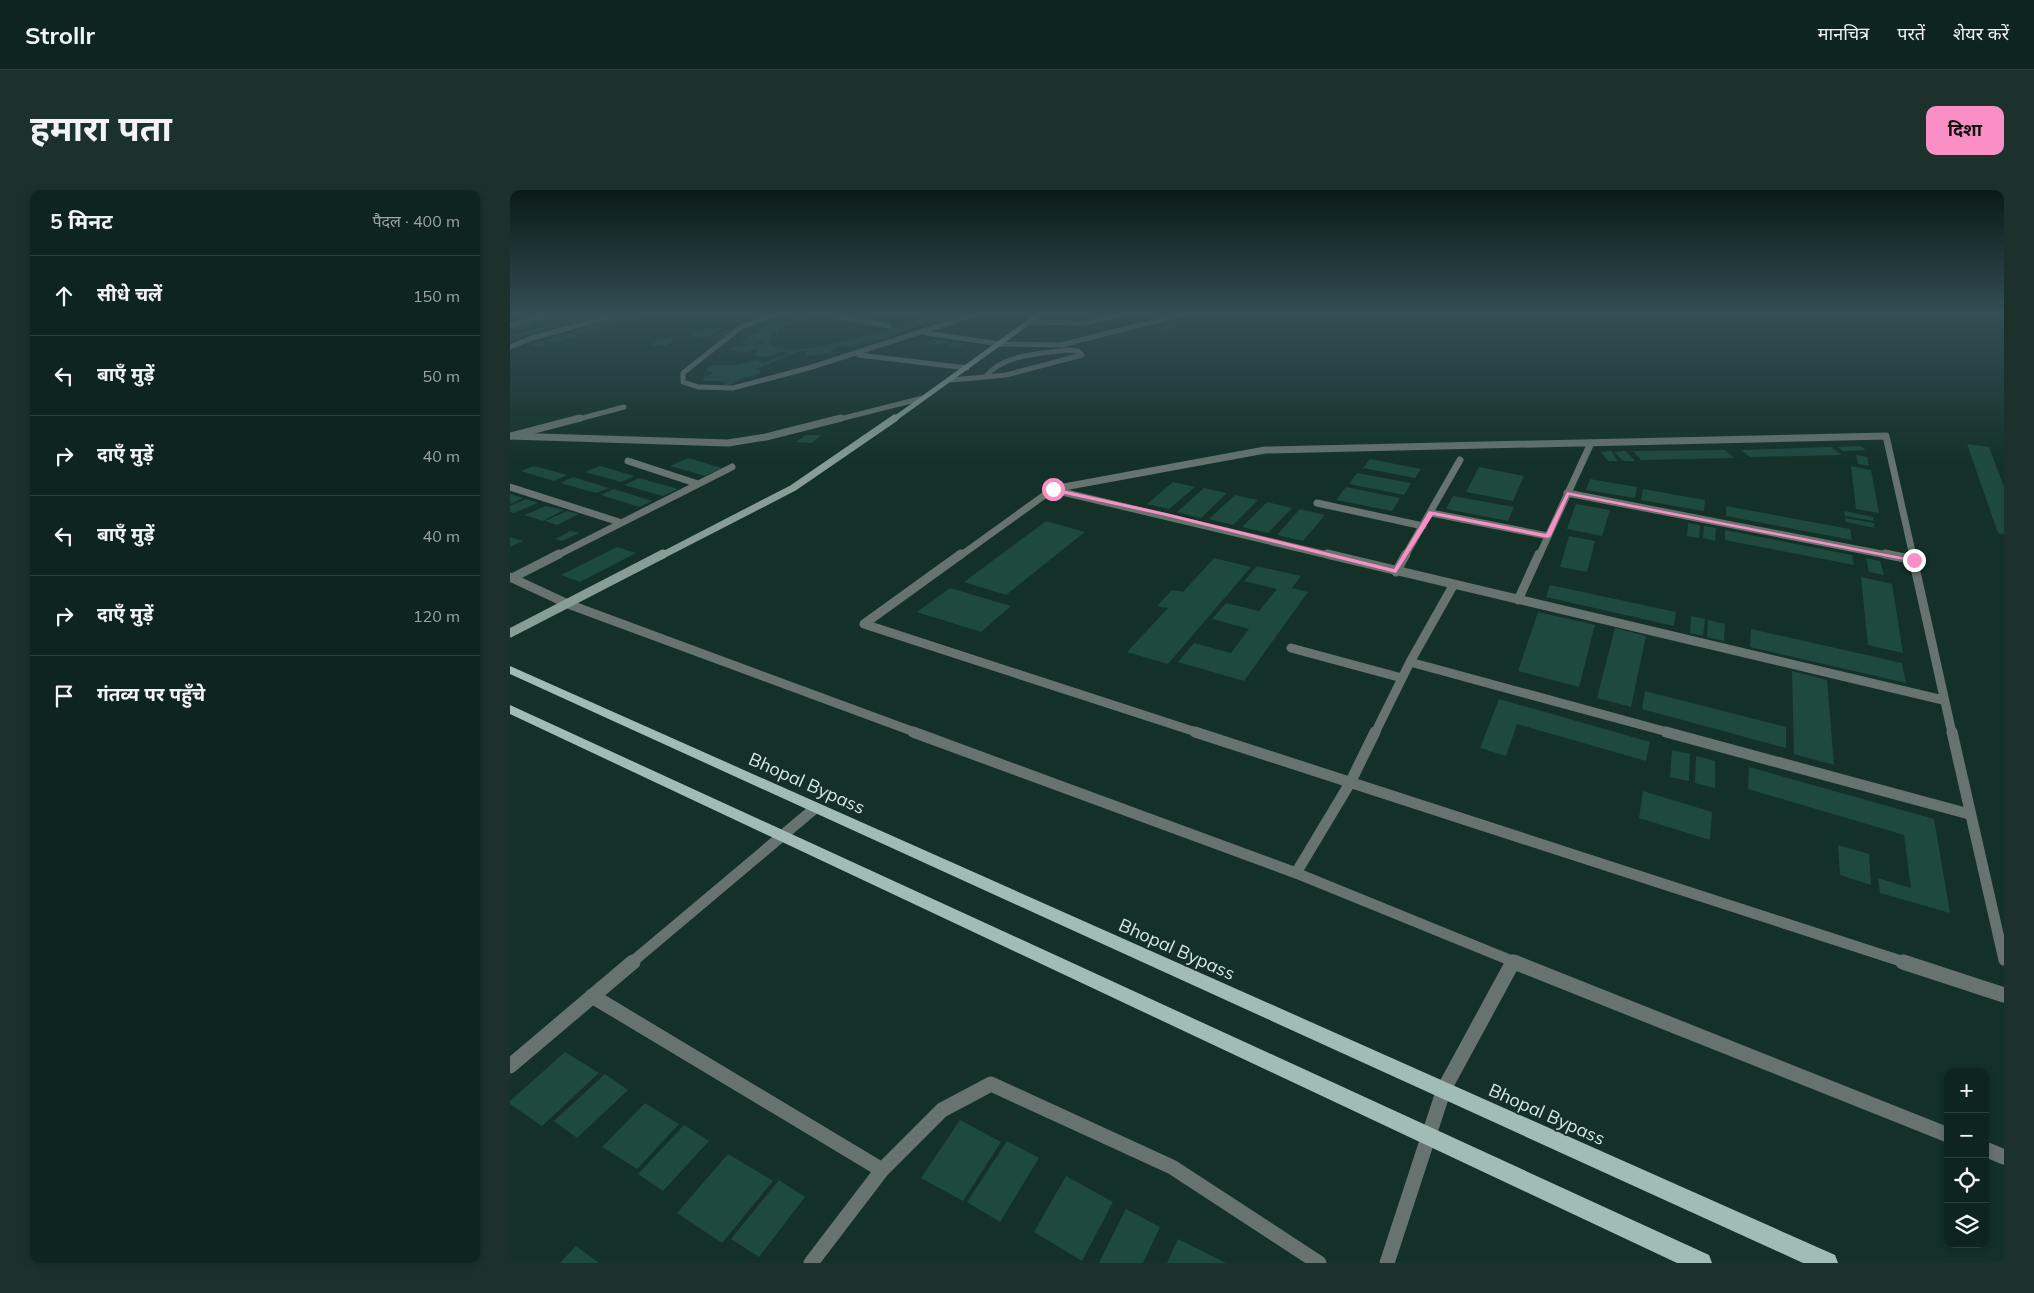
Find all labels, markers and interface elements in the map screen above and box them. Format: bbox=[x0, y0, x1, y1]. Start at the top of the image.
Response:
text: Strollr bbox=[25, 20, 95, 50]
text: मानचित्र bbox=[1818, 22, 1869, 45]
text: परतें bbox=[1897, 22, 1925, 45]
text: शेयर करें bbox=[1953, 22, 2009, 45]
text: हमारा पता bbox=[30, 106, 172, 150]
button: दिशा bbox=[1926, 106, 2004, 155]
text: 5 मिनट bbox=[50, 208, 112, 234]
text: पैदल · 400 m bbox=[372, 211, 460, 231]
icon: ahead bbox=[50, 282, 78, 310]
text: सीधे चलें bbox=[97, 282, 162, 306]
text: 150 m bbox=[413, 286, 460, 306]
icon: left bbox=[50, 362, 78, 390]
text: बाएँ मुड़ें bbox=[97, 362, 154, 386]
text: 50 m bbox=[423, 366, 460, 386]
icon: right bbox=[50, 442, 78, 470]
text: दाएँ मुड़ें bbox=[97, 442, 153, 466]
text: 40 m bbox=[423, 446, 460, 466]
route start bbox=[1042, 478, 1065, 501]
icon: left bbox=[50, 522, 78, 550]
text: बाएँ मुड़ें bbox=[97, 522, 154, 546]
text: 40 m bbox=[423, 526, 460, 546]
route end bbox=[1903, 549, 1926, 572]
icon: right bbox=[50, 602, 78, 630]
text: दाएँ मुड़ें bbox=[97, 602, 153, 626]
text: 120 m bbox=[413, 606, 460, 626]
icon: arrive bbox=[50, 682, 78, 710]
text: गंतव्य पर पहुँचे bbox=[97, 682, 205, 706]
street label: Bhopal Bypass bbox=[745, 747, 869, 819]
street label: Bhopal Bypass bbox=[1115, 913, 1239, 985]
map controls bbox=[1944, 1068, 1989, 1248]
button: + bbox=[1944, 1068, 1989, 1113]
street label: Bhopal Bypass bbox=[1485, 1078, 1609, 1150]
button: − bbox=[1944, 1113, 1989, 1158]
button: locate bbox=[1944, 1158, 1989, 1203]
button: layers bbox=[1944, 1203, 1989, 1248]

